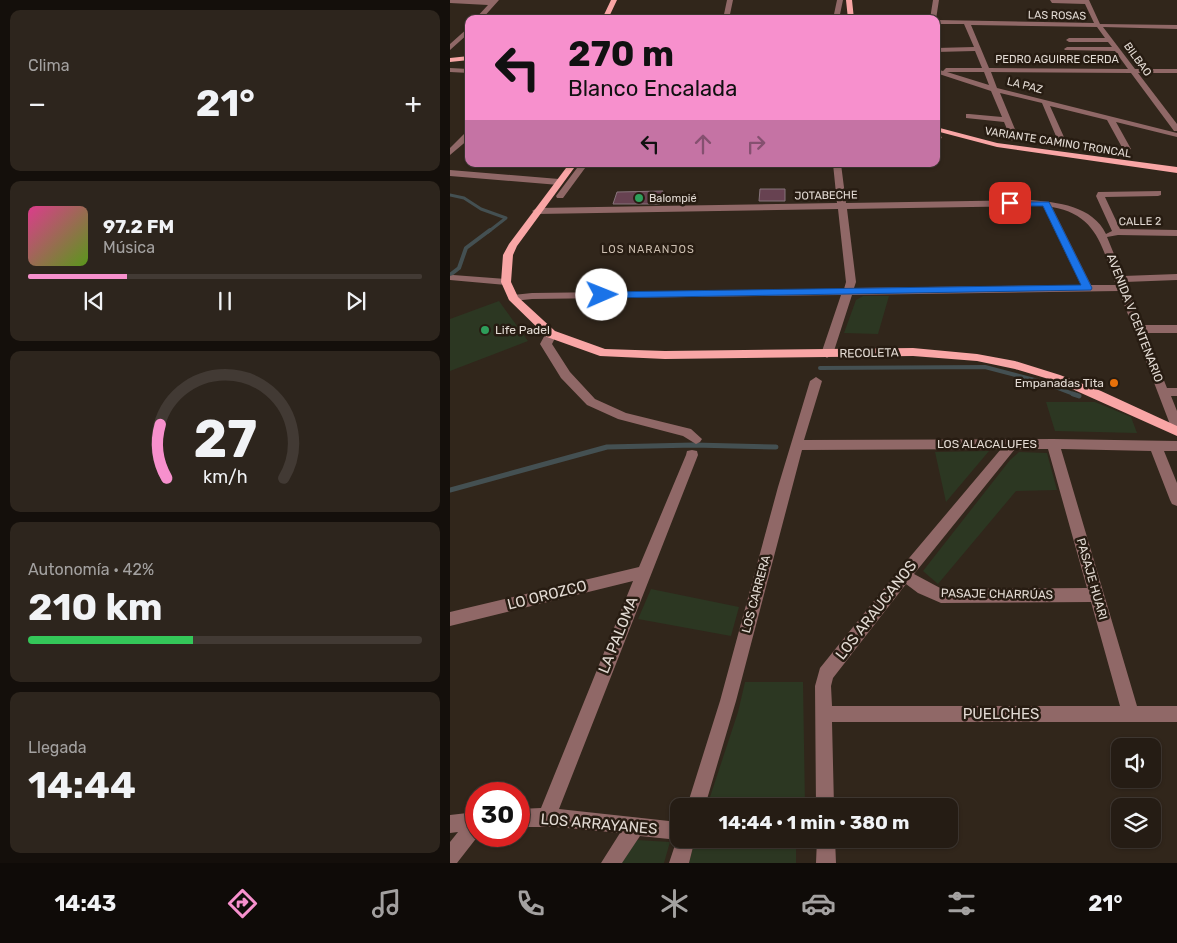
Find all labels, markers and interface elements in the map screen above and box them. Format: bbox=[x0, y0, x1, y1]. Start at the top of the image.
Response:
street label: LAS ROSAS bbox=[1028, 8, 1086, 23]
text: 270 m bbox=[568, 33, 674, 75]
icon: left bbox=[485, 35, 550, 100]
street label: BILBAO bbox=[1121, 40, 1154, 79]
street label: PEDRO AGUIRRE CERDA bbox=[995, 53, 1119, 66]
text: Clima bbox=[28, 56, 69, 75]
text: Blanco Encalada bbox=[568, 75, 737, 102]
street label: LA PAZ bbox=[1006, 75, 1045, 96]
text: 21° bbox=[196, 80, 255, 126]
text: − bbox=[28, 87, 46, 120]
text: + bbox=[405, 87, 422, 120]
street label: VARIANTE CAMINO TRONCAL bbox=[984, 124, 1132, 161]
icon: left bbox=[636, 130, 664, 158]
icon: ahead bbox=[689, 130, 717, 158]
icon: right bbox=[742, 130, 770, 158]
pin bbox=[989, 182, 1031, 224]
street label: JOTABECHE bbox=[794, 188, 858, 203]
icon: arrive bbox=[996, 189, 1024, 217]
marker: Balompié bbox=[633, 192, 645, 204]
place label: Balompié bbox=[649, 192, 697, 205]
text: 97.2 FM bbox=[103, 215, 174, 238]
street label: CALLE 2 bbox=[1118, 215, 1162, 228]
text: Música bbox=[103, 238, 155, 257]
district label: LOS NARANJOS bbox=[601, 243, 695, 256]
street label: AVENIDA V CENTENARIO bbox=[1104, 252, 1166, 384]
position arrow bbox=[575, 268, 627, 320]
icon: previous bbox=[80, 287, 108, 315]
icon: pause bbox=[211, 287, 239, 315]
icon: next bbox=[342, 287, 370, 315]
place label: Life Padel bbox=[495, 323, 550, 337]
marker: Life Padel bbox=[479, 324, 491, 336]
street label: RECOLETA bbox=[839, 345, 899, 361]
place label: Empanadas Tita bbox=[1015, 376, 1104, 390]
marker: Empanadas Tita bbox=[1108, 377, 1120, 389]
text: 27 bbox=[193, 408, 257, 470]
street label: LOS ALACALUFES bbox=[937, 437, 1037, 451]
text: km/h bbox=[203, 466, 247, 487]
street label: PASAJE HUARI bbox=[1074, 537, 1110, 621]
street label: LOS CARRERA bbox=[739, 554, 773, 634]
street label: LOS ARAUCANOS bbox=[832, 557, 920, 663]
text: Autonomía · 42% bbox=[28, 560, 154, 579]
street label: LO OROZCO bbox=[505, 576, 589, 614]
text: 210 km bbox=[28, 584, 163, 630]
street label: PASAJE CHARRÚAS bbox=[941, 586, 1053, 602]
street label: LA PALOMA bbox=[594, 594, 642, 676]
street label: PUELCHES bbox=[963, 705, 1039, 723]
text: Llegada bbox=[28, 738, 87, 757]
map controls bbox=[1111, 738, 1161, 848]
button: sound bbox=[1111, 738, 1161, 788]
text: 14:44 bbox=[28, 762, 136, 808]
speed limit sign: 30 bbox=[465, 782, 530, 847]
button: layers bbox=[1111, 798, 1161, 848]
street label: LOS ARRAYANES bbox=[540, 810, 658, 838]
text: 14:44 · 1 min · 380 m bbox=[719, 811, 909, 834]
icon: directions bbox=[225, 886, 260, 921]
icon: music bbox=[369, 886, 404, 921]
icon: phone bbox=[513, 886, 548, 921]
icon: climate bbox=[657, 886, 692, 921]
icon: car bbox=[801, 886, 836, 921]
icon: filters bbox=[944, 886, 979, 921]
text: 14:43 bbox=[54, 890, 116, 917]
text: 21° bbox=[1088, 890, 1123, 917]

